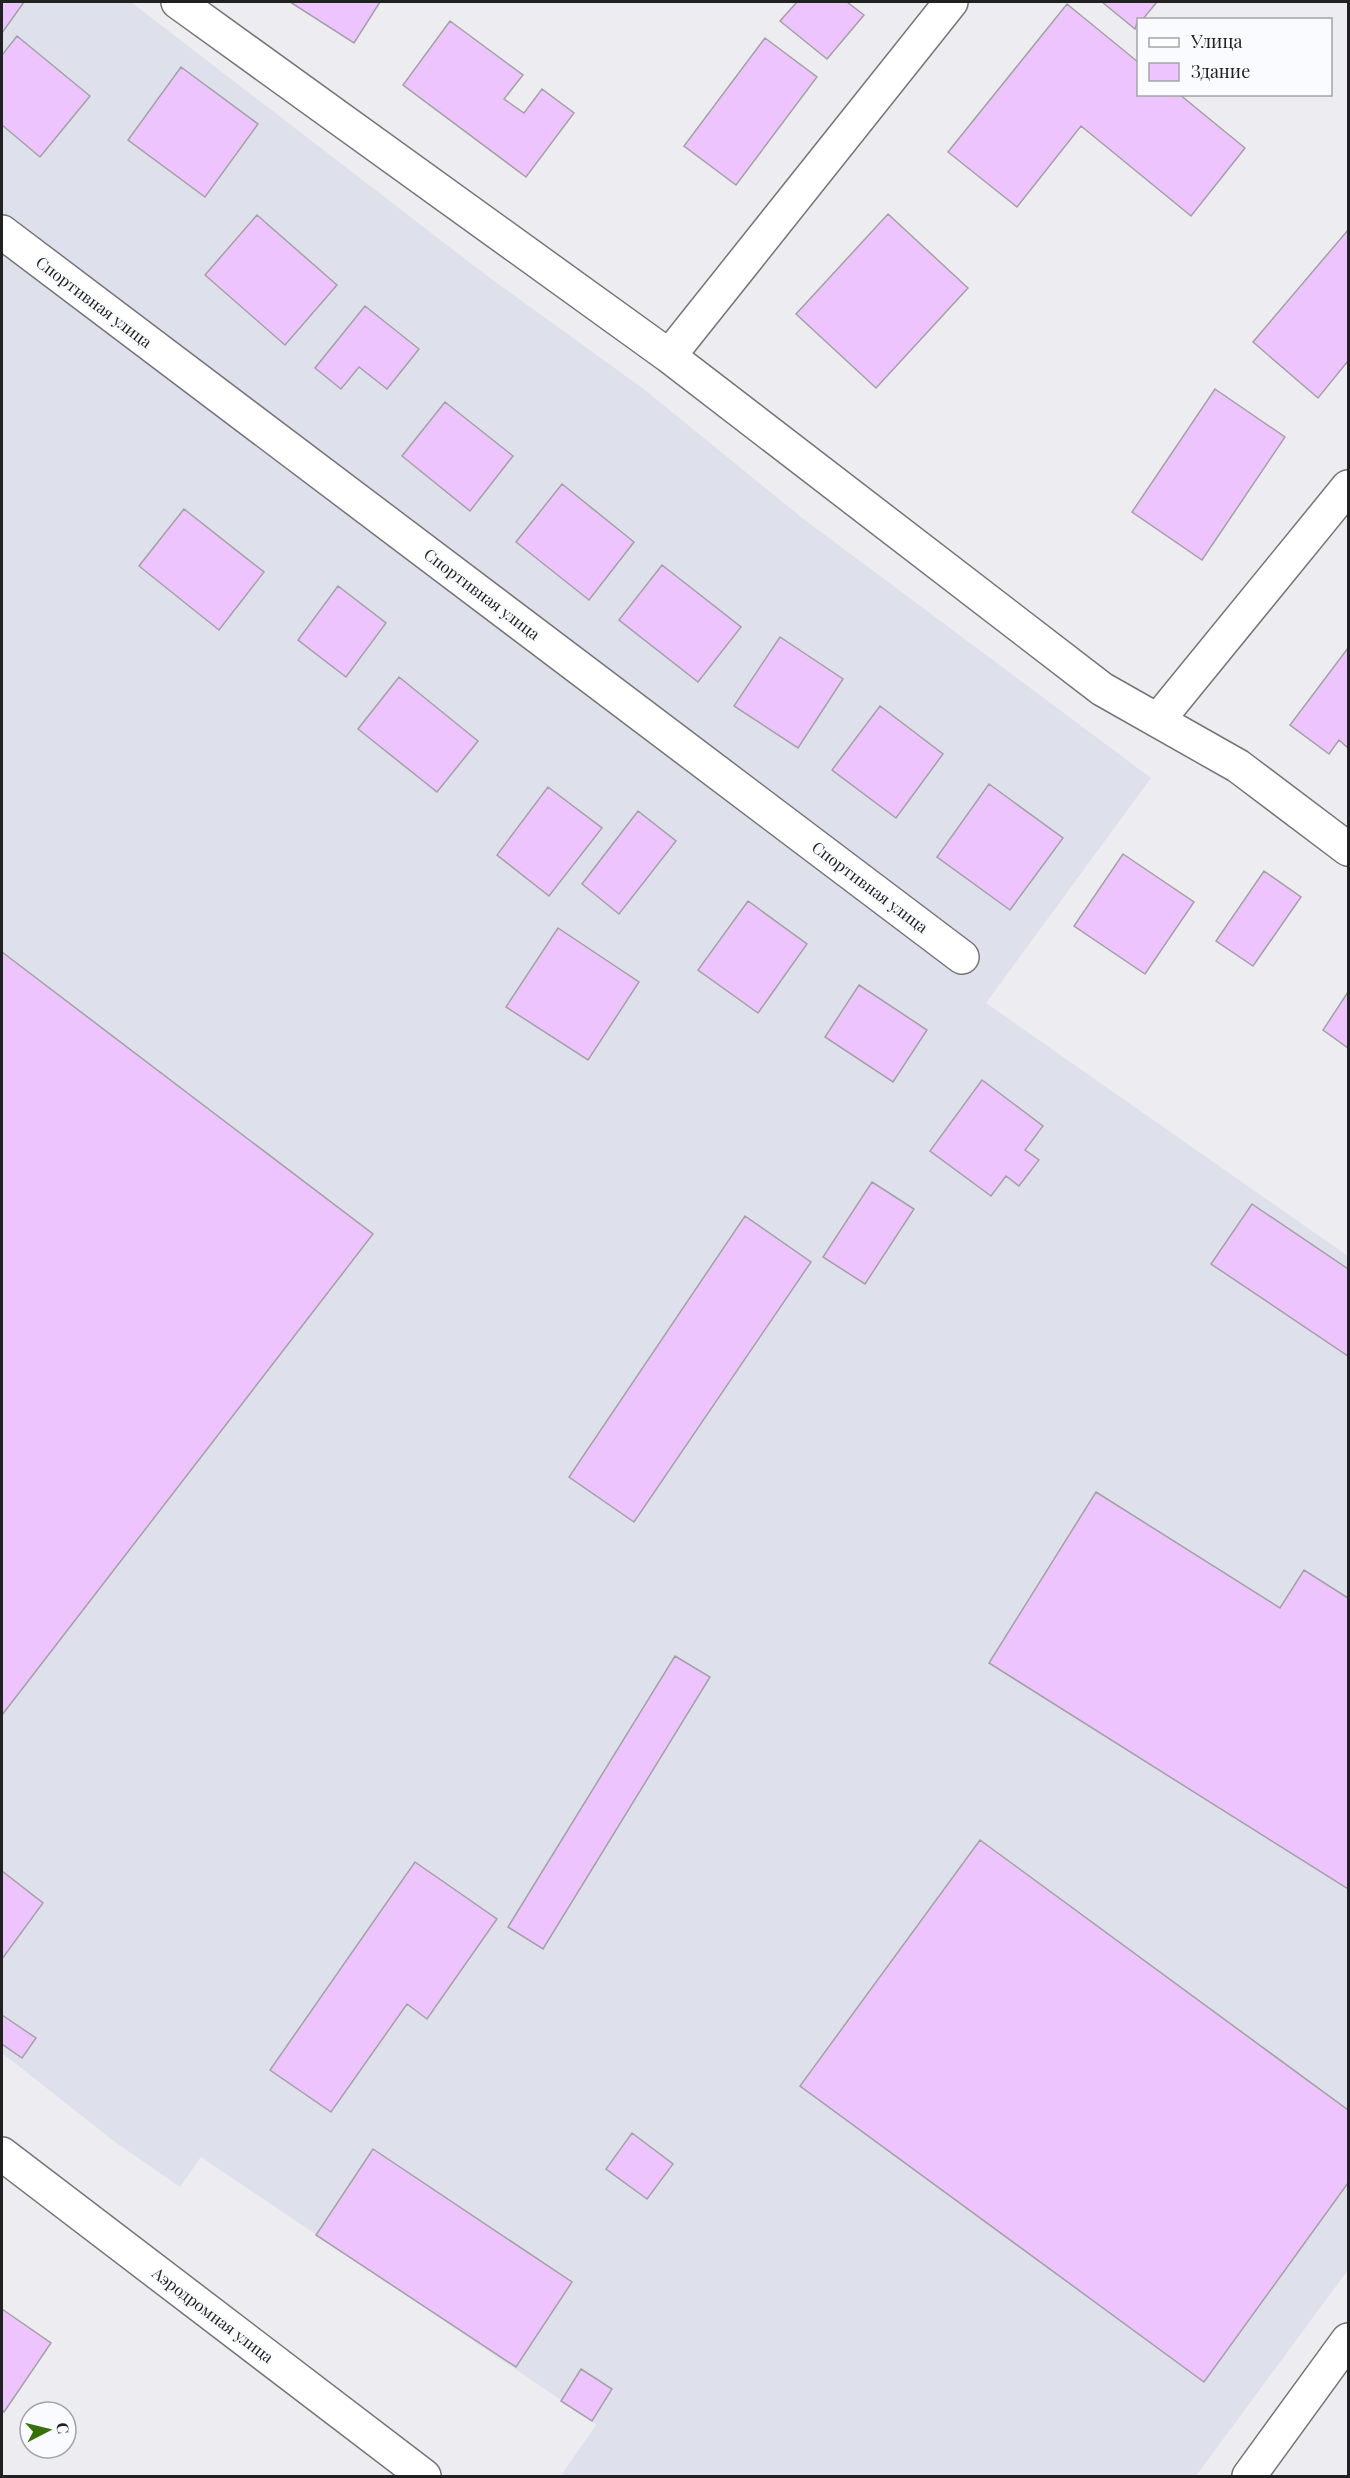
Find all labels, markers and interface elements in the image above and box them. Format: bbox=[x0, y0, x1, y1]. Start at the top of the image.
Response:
legend bbox=[1137, 18, 1332, 96]
text: Улица bbox=[1190, 29, 1242, 53]
text: Здание bbox=[1191, 59, 1250, 83]
street label: Спортивная улица bbox=[32, 251, 157, 352]
street label: Спортивная улица bbox=[420, 543, 545, 644]
street label: Спортивная улица bbox=[808, 836, 933, 937]
street label: Аэродромная улица bbox=[148, 2262, 278, 2367]
north arrow bbox=[18, 2400, 78, 2460]
text: С bbox=[52, 2421, 74, 2435]

